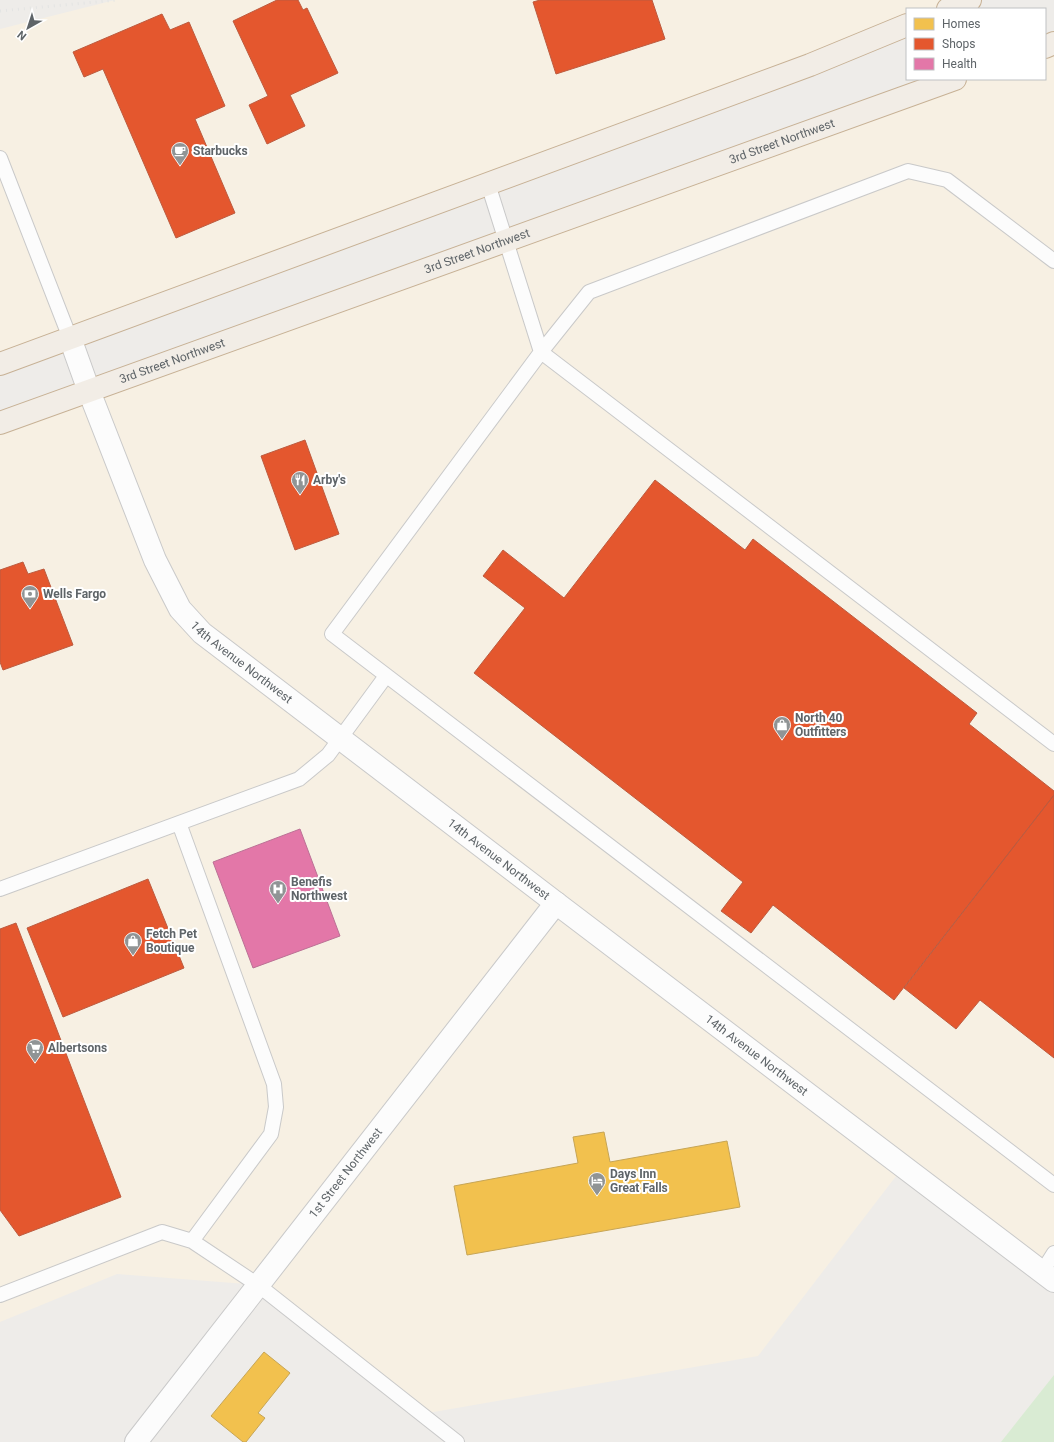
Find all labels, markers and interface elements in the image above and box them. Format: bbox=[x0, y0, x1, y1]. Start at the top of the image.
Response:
north arrow bbox=[8, 8, 48, 48]
legend bbox=[906, 8, 1046, 80]
text: Homes bbox=[942, 17, 980, 31]
text: N bbox=[15, 28, 29, 43]
text: Shops bbox=[942, 37, 976, 51]
text: Health bbox=[942, 57, 977, 71]
street label: 3rd Street Northwest bbox=[727, 116, 836, 167]
cafe icon: Starbucks bbox=[170, 141, 190, 166]
place label: Starbucks bbox=[193, 144, 248, 158]
street label: 3rd Street Northwest bbox=[422, 226, 532, 277]
street label: 3rd Street Northwest bbox=[118, 336, 227, 386]
restaurant icon: Arby's bbox=[290, 470, 310, 495]
place label: Arby's bbox=[313, 473, 346, 487]
bank icon: Wells Fargo bbox=[20, 584, 40, 609]
place label: Wells Fargo bbox=[43, 587, 106, 601]
street label: 14th Avenue Northwest bbox=[188, 618, 295, 706]
place label: North 40 Outfitters bbox=[795, 711, 847, 739]
shop icon: North 40 Outfitters bbox=[772, 715, 792, 740]
street label: 14th Avenue Northwest bbox=[445, 816, 553, 903]
place label: Benefis Northwest bbox=[291, 875, 347, 903]
hospital icon: Benefis Northwest bbox=[268, 879, 288, 904]
place label: Fetch Pet Boutique bbox=[146, 927, 197, 955]
shop icon: Fetch Pet Boutique bbox=[123, 931, 143, 956]
street label: 14th Avenue Northwest bbox=[702, 1012, 811, 1099]
supermarket icon: Albertsons bbox=[25, 1038, 45, 1063]
place label: Albertsons bbox=[48, 1041, 107, 1055]
street label: 1st Street Northwest bbox=[306, 1125, 385, 1221]
place label: Days Inn Great Falls bbox=[610, 1167, 668, 1195]
hotel icon: Days Inn Great Falls bbox=[587, 1171, 607, 1196]

